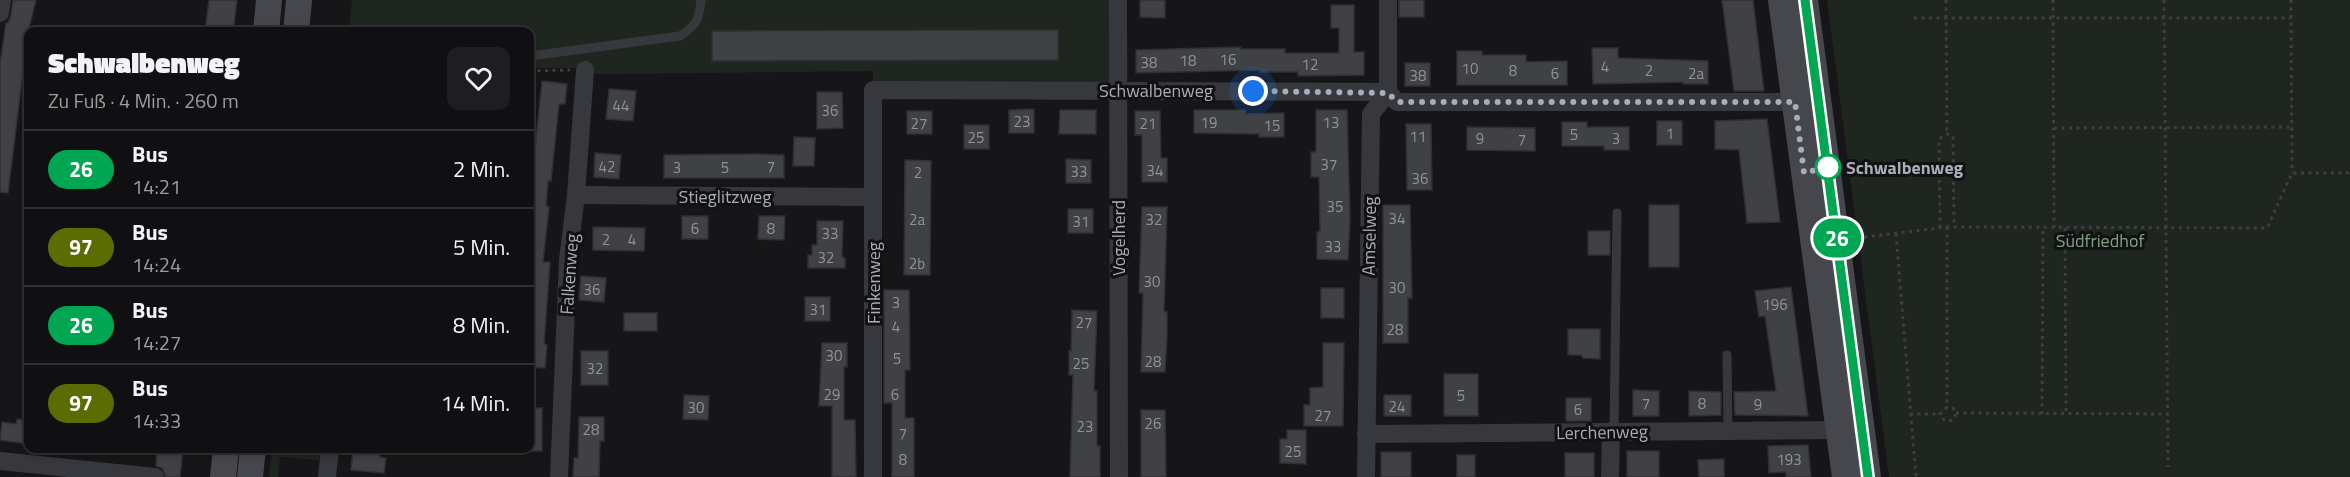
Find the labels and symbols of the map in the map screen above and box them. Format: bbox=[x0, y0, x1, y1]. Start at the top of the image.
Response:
house number: 16 bbox=[1220, 48, 1236, 71]
house number: 18 bbox=[1180, 49, 1196, 72]
house number: 38 bbox=[1141, 51, 1157, 74]
house number: 12 bbox=[1302, 53, 1318, 76]
house number: 4 bbox=[1601, 55, 1609, 78]
house number: 10 bbox=[1462, 57, 1478, 80]
house number: 8 bbox=[1509, 59, 1517, 82]
house number: 2 bbox=[1645, 59, 1653, 82]
house number: 6 bbox=[1551, 62, 1559, 85]
house number: 2a bbox=[1688, 62, 1704, 85]
house number: 38 bbox=[1410, 64, 1426, 87]
your location bbox=[1238, 76, 1268, 106]
street label: Schwalbenweg bbox=[1099, 77, 1213, 104]
house number: 44 bbox=[613, 94, 629, 117]
house number: 36 bbox=[822, 99, 838, 122]
house number: 23 bbox=[1014, 110, 1030, 133]
house number: 19 bbox=[1201, 111, 1217, 134]
house number: 13 bbox=[1323, 111, 1339, 134]
house number: 27 bbox=[911, 112, 927, 135]
house number: 21 bbox=[1140, 112, 1156, 135]
house number: 15 bbox=[1264, 114, 1280, 137]
house number: 1 bbox=[1666, 122, 1674, 145]
house number: 5 bbox=[1570, 123, 1578, 146]
house number: 11 bbox=[1410, 125, 1426, 148]
house number: 25 bbox=[968, 126, 984, 149]
house number: 9 bbox=[1476, 127, 1484, 150]
house number: 3 bbox=[1612, 127, 1620, 150]
house number: 7 bbox=[1518, 128, 1526, 151]
house number: 37 bbox=[1321, 153, 1337, 176]
marker: Schwalbenweg bbox=[1815, 154, 1841, 180]
place label: Schwalbenweg bbox=[1846, 154, 1964, 181]
house number: 42 bbox=[599, 155, 615, 178]
house number: 7 bbox=[767, 155, 775, 178]
house number: 3 bbox=[673, 156, 681, 179]
house number: 5 bbox=[721, 156, 729, 179]
house number: 34 bbox=[1147, 159, 1163, 182]
house number: 33 bbox=[1071, 160, 1087, 183]
house number: 2 bbox=[914, 161, 922, 184]
house number: 36 bbox=[1412, 167, 1428, 190]
street label: Stieglitzweg bbox=[679, 183, 771, 210]
house number: 35 bbox=[1327, 195, 1343, 218]
street label: Amselweg bbox=[1355, 196, 1383, 276]
street label: Vogelherd bbox=[1105, 200, 1132, 276]
house number: 34 bbox=[1389, 207, 1405, 230]
house number: 2a bbox=[909, 208, 925, 231]
house number: 32 bbox=[1146, 208, 1162, 231]
house number: 31 bbox=[1073, 210, 1089, 233]
house number: 6 bbox=[691, 217, 699, 240]
house number: 8 bbox=[767, 217, 775, 240]
line badge: 26 bbox=[1810, 218, 1864, 258]
house number: 33 bbox=[822, 222, 838, 245]
park label: Südfriedhof bbox=[2056, 227, 2144, 254]
house number: 2 bbox=[602, 228, 610, 251]
house number: 4 bbox=[628, 228, 636, 251]
street label: Falkenweg bbox=[553, 233, 585, 315]
house number: 33 bbox=[1325, 235, 1341, 258]
street label: Finkenweg bbox=[860, 242, 887, 324]
house number: 32 bbox=[818, 246, 834, 269]
house number: 2b bbox=[909, 252, 925, 275]
house number: 30 bbox=[1144, 270, 1160, 293]
house number: 30 bbox=[1389, 276, 1405, 299]
house number: 36 bbox=[584, 278, 600, 301]
house number: 3 bbox=[892, 291, 900, 314]
house number: 196 bbox=[1762, 293, 1788, 316]
house number: 31 bbox=[810, 298, 826, 321]
house number: 27 bbox=[1076, 311, 1092, 334]
house number: 4 bbox=[892, 315, 900, 338]
house number: 28 bbox=[1387, 318, 1403, 341]
house number: 30 bbox=[826, 344, 842, 367]
house number: 5 bbox=[893, 347, 901, 370]
house number: 28 bbox=[1145, 350, 1161, 373]
house number: 25 bbox=[1073, 352, 1089, 375]
house number: 32 bbox=[587, 357, 603, 380]
house number: 29 bbox=[824, 383, 840, 406]
house number: 6 bbox=[891, 383, 899, 406]
house number: 5 bbox=[1457, 384, 1465, 407]
house number: 7 bbox=[1642, 392, 1650, 415]
house number: 8 bbox=[1698, 392, 1706, 415]
house number: 9 bbox=[1754, 393, 1762, 416]
house number: 24 bbox=[1389, 395, 1405, 418]
house number: 30 bbox=[688, 396, 704, 419]
house number: 6 bbox=[1574, 398, 1582, 421]
house number: 27 bbox=[1315, 404, 1331, 427]
house number: 26 bbox=[1145, 412, 1161, 435]
house number: 23 bbox=[1077, 415, 1093, 438]
house number: 28 bbox=[583, 418, 599, 441]
street label: Lerchenweg bbox=[1556, 418, 1648, 446]
house number: 7 bbox=[899, 422, 907, 445]
house number: 25 bbox=[1285, 440, 1301, 463]
house number: 8 bbox=[899, 448, 907, 471]
house number: 193 bbox=[1776, 448, 1802, 471]

